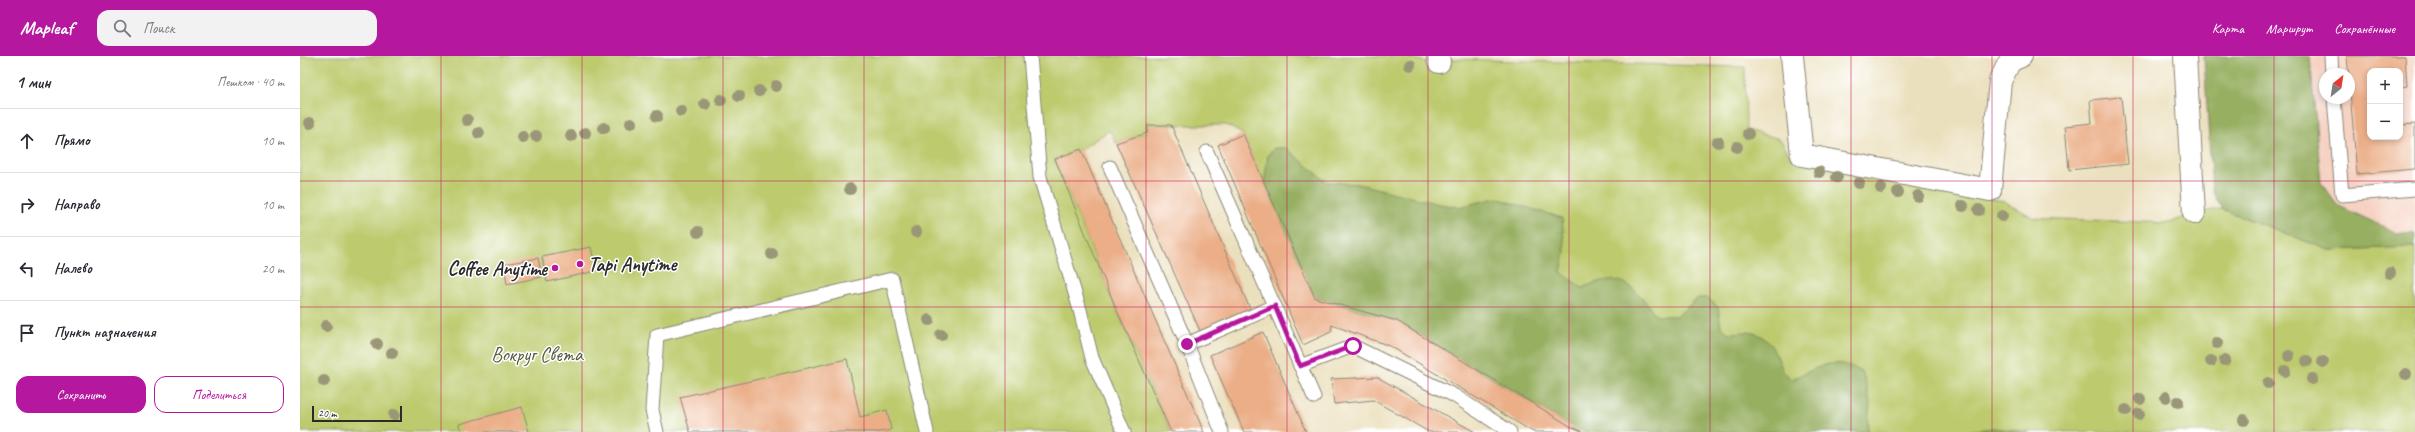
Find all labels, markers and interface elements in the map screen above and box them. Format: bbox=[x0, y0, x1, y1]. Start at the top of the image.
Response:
search box bbox=[97, 10, 377, 46]
text: Mapleaf bbox=[20, 16, 73, 40]
icon: search bbox=[111, 17, 133, 39]
text: Поиск bbox=[143, 19, 175, 38]
text: Карта bbox=[2212, 20, 2244, 37]
text: Маршрут bbox=[2266, 20, 2312, 37]
text: Сохранённые bbox=[2334, 20, 2395, 37]
north arrow bbox=[2319, 68, 2355, 104]
map controls bbox=[2367, 68, 2403, 140]
button: + bbox=[2367, 68, 2403, 104]
text: 1 мин bbox=[16, 72, 51, 93]
text: Пешком · 40 m bbox=[217, 74, 284, 90]
button: − bbox=[2367, 104, 2403, 140]
icon: ahead bbox=[16, 130, 38, 152]
text: Прямо bbox=[54, 131, 90, 150]
text: 10 m bbox=[262, 133, 284, 149]
icon: right bbox=[16, 194, 38, 216]
text: Направо bbox=[54, 195, 100, 214]
text: 10 m bbox=[262, 197, 284, 213]
place label: Tapi Anytime bbox=[588, 252, 679, 277]
place label: Coffee Anytime bbox=[447, 256, 548, 282]
icon: left bbox=[16, 258, 38, 280]
text: Налево bbox=[54, 259, 92, 278]
marker: Tapi Anytime bbox=[575, 259, 585, 269]
text: 20 m bbox=[262, 261, 284, 277]
marker: Coffee Anytime bbox=[550, 263, 560, 273]
icon: arrive bbox=[16, 322, 38, 344]
text: Пункт назначения bbox=[54, 323, 156, 342]
route end bbox=[1178, 335, 1196, 353]
route start bbox=[1344, 337, 1362, 355]
park label: Вокруг Света bbox=[491, 342, 584, 367]
button: Сохранить bbox=[16, 376, 146, 413]
button: Поделиться bbox=[154, 376, 284, 413]
scale bar bbox=[312, 404, 402, 423]
text: 20 m bbox=[318, 406, 337, 420]

